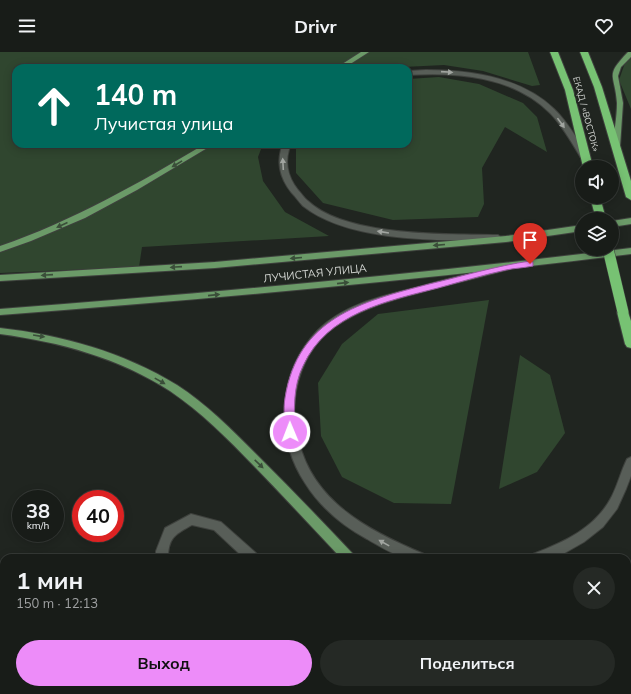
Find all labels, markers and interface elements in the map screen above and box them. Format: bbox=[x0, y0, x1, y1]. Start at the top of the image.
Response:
icon: menu bbox=[16, 15, 38, 37]
text: Drivr bbox=[294, 15, 337, 38]
icon: heart bbox=[593, 15, 615, 37]
one-way arrow bbox=[441, 68, 453, 75]
street label: ЕКАД / «ВОСТОК» bbox=[571, 75, 602, 153]
text: 140 m bbox=[94, 77, 177, 112]
icon: ahead bbox=[28, 80, 80, 132]
text: Лучистая улица bbox=[94, 112, 234, 135]
one-way arrow bbox=[557, 118, 565, 129]
one-way arrow bbox=[280, 158, 287, 171]
one-way arrow bbox=[171, 160, 183, 167]
map controls bbox=[575, 160, 619, 256]
button: sound bbox=[575, 160, 619, 204]
button: layers bbox=[575, 212, 619, 256]
one-way arrow bbox=[56, 223, 68, 229]
pin bbox=[513, 223, 547, 264]
one-way arrow bbox=[377, 229, 389, 235]
icon: arrive bbox=[519, 229, 541, 251]
one-way arrow bbox=[433, 241, 445, 248]
one-way arrow bbox=[290, 254, 302, 261]
street label: ЛУЧИСТАЯ УЛИЦА bbox=[263, 261, 367, 285]
one-way arrow bbox=[170, 264, 182, 271]
one-way arrow bbox=[41, 272, 53, 279]
one-way arrow bbox=[337, 279, 349, 286]
one-way arrow bbox=[208, 292, 220, 299]
one-way arrow bbox=[33, 333, 45, 339]
one-way arrow bbox=[154, 377, 166, 384]
position arrow bbox=[269, 411, 311, 453]
one-way arrow bbox=[254, 459, 264, 469]
speed limit sign: 40 bbox=[72, 490, 124, 542]
text: 38 bbox=[26, 498, 50, 523]
text: km/h bbox=[27, 519, 49, 532]
one-way arrow bbox=[378, 540, 390, 546]
text: 1 мин bbox=[16, 565, 83, 595]
button: close bbox=[573, 567, 615, 609]
text: 150 m · 12:13 bbox=[16, 595, 98, 611]
button: Выход bbox=[16, 640, 312, 686]
button: Поделиться bbox=[320, 640, 615, 686]

